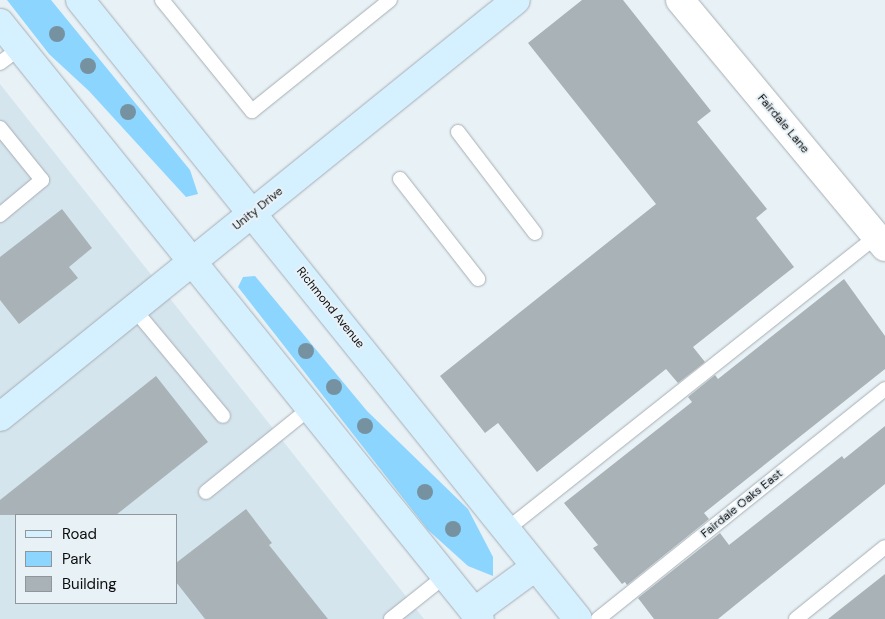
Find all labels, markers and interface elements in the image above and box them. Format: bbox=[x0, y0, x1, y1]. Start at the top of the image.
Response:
street label: Fairdale Lane bbox=[754, 91, 812, 157]
street label: Unity Drive bbox=[230, 184, 286, 234]
street label: Richmond Avenue bbox=[293, 265, 367, 351]
street label: Fairdale Oaks East bbox=[698, 467, 786, 541]
legend bbox=[15, 514, 178, 604]
text: Road bbox=[62, 524, 97, 544]
text: Park bbox=[62, 549, 92, 569]
text: Building bbox=[62, 574, 117, 594]

